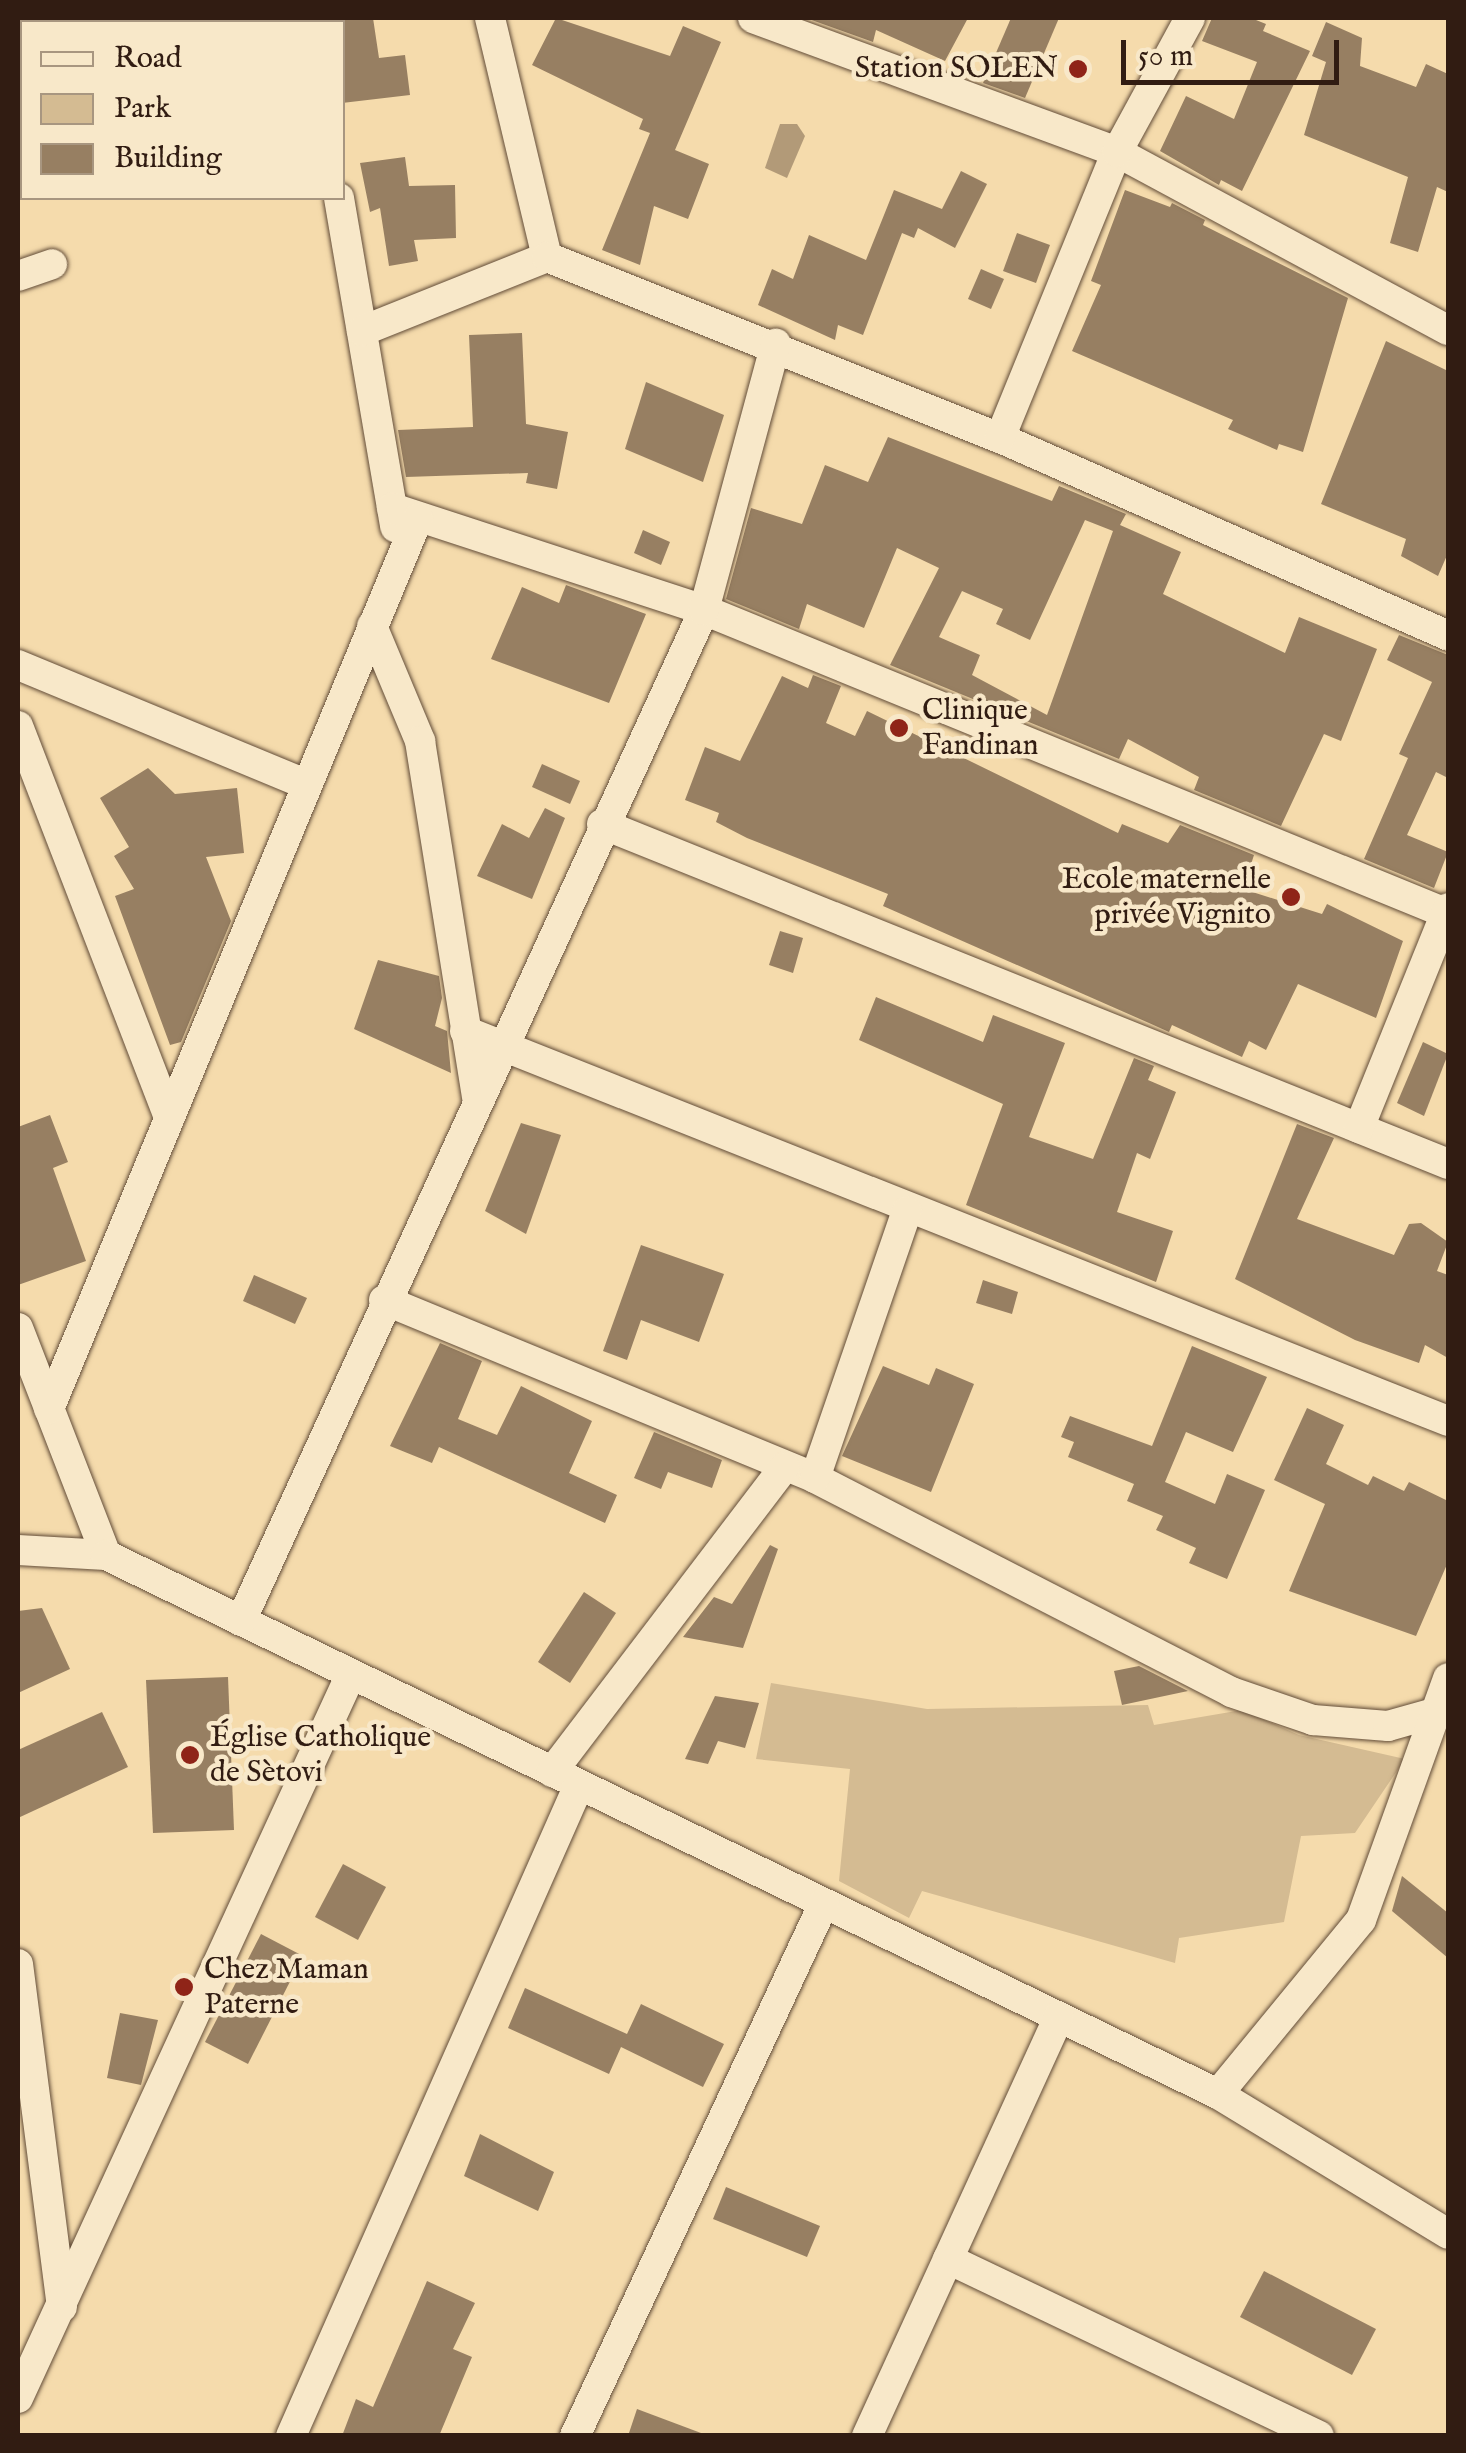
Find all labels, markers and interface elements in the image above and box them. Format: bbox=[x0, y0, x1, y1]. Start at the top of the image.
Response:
legend bbox=[20, 20, 345, 200]
scale bar bbox=[1126, 20, 1344, 82]
text: 50 m bbox=[1138, 38, 1193, 76]
text: Road bbox=[114, 40, 182, 78]
place label: Station SOLEN bbox=[855, 51, 1058, 87]
marker: Station SOLEN bbox=[1067, 58, 1089, 80]
text: Park bbox=[114, 90, 171, 128]
text: Building bbox=[114, 140, 222, 178]
place label: Clinique Fandinan bbox=[922, 693, 1038, 764]
marker: Clinique Fandinan bbox=[886, 715, 912, 741]
place label: Ecole maternelle privée Vignito bbox=[1062, 862, 1271, 932]
marker: Ecole maternelle privée Vignito bbox=[1280, 886, 1302, 908]
place label: Église Catholique de Sètovi bbox=[210, 1720, 431, 1790]
marker: Église Catholique de Sètovi bbox=[179, 1744, 201, 1766]
place label: Chez Maman Paterne bbox=[204, 1952, 369, 2022]
marker: Chez Maman Paterne bbox=[173, 1976, 195, 1998]

